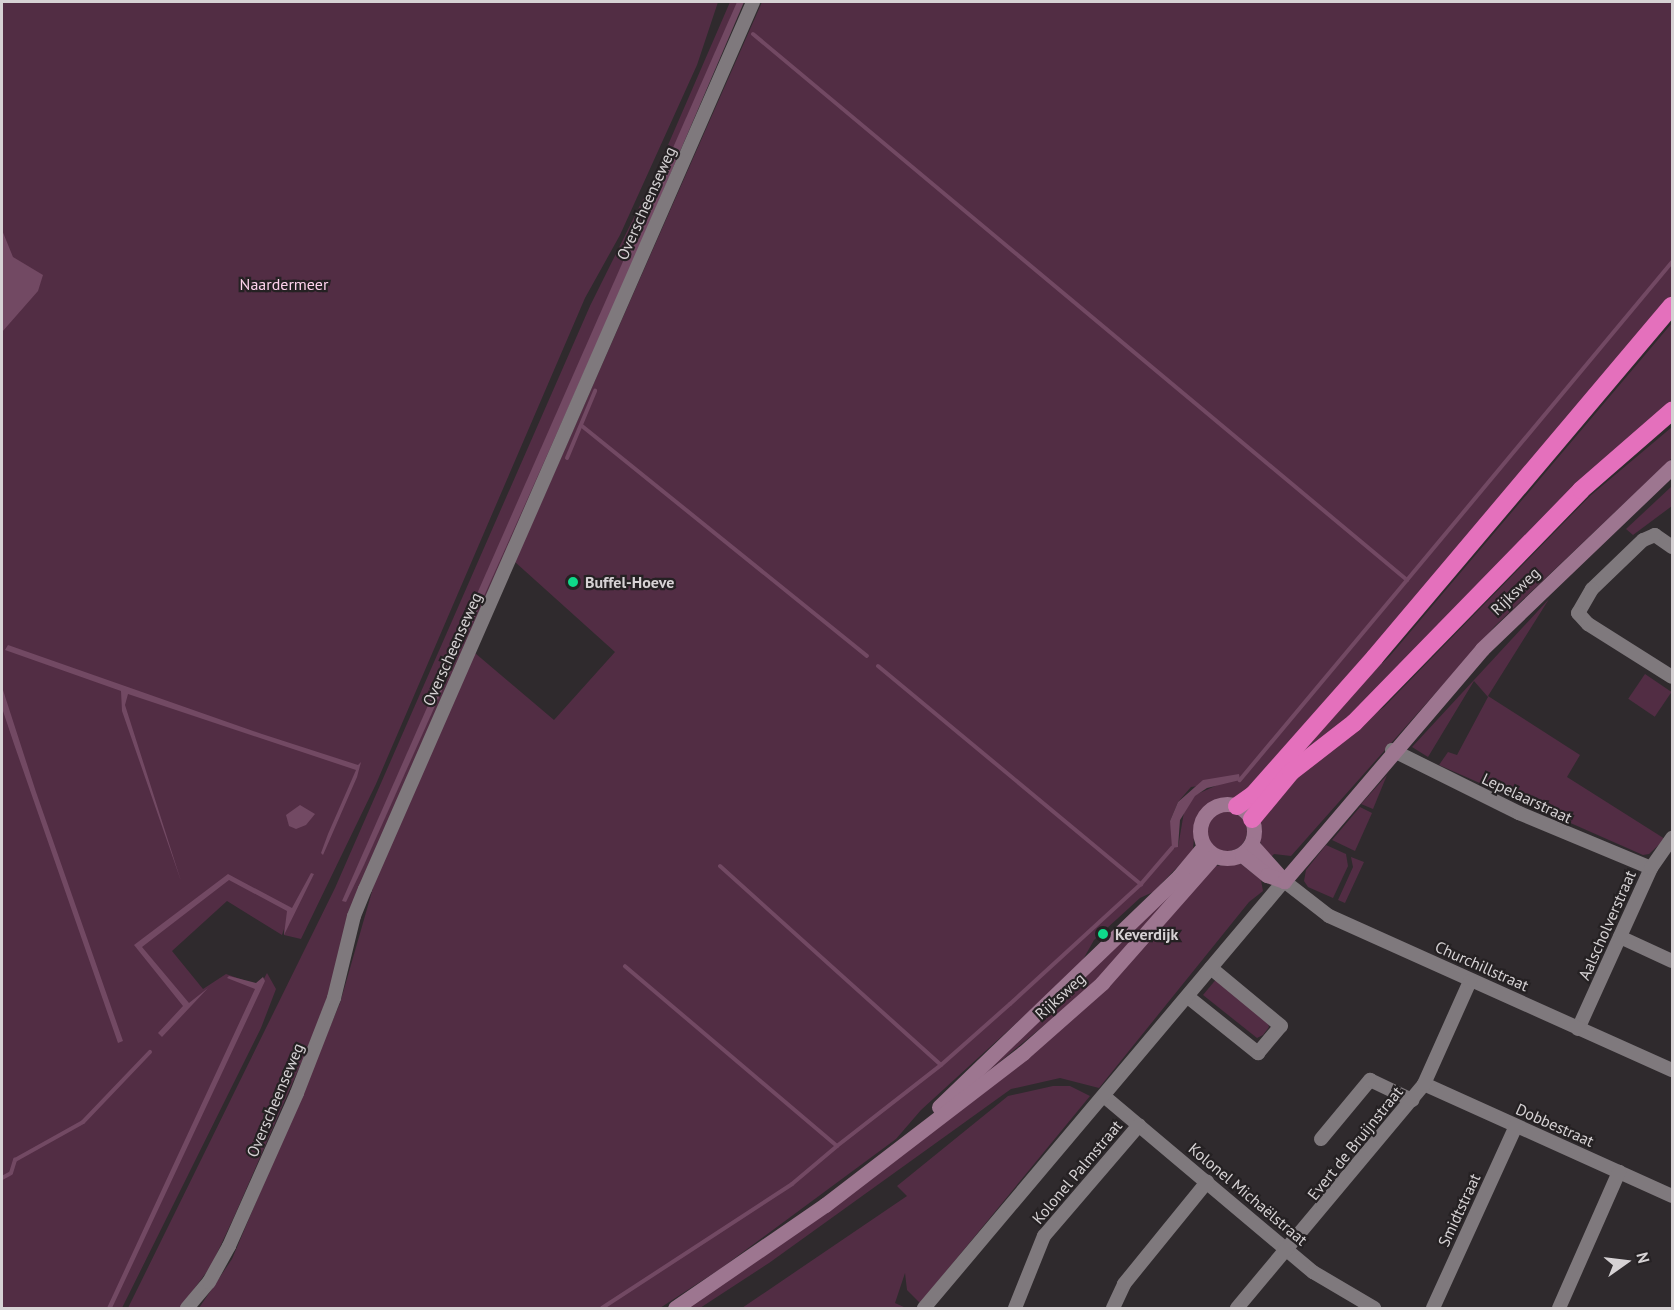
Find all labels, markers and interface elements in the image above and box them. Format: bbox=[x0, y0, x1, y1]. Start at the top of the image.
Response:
street label: Overscheenseweg bbox=[612, 143, 680, 263]
park label: Naardermeer bbox=[240, 274, 328, 294]
street label: Rijksweg bbox=[1487, 563, 1543, 619]
place label: Buffel-Hoeve bbox=[585, 572, 674, 592]
marker: Buffel-Hoeve bbox=[566, 575, 580, 589]
street label: Overscheenseweg bbox=[418, 589, 486, 709]
street label: Lepelaarstraat bbox=[1479, 769, 1575, 827]
street label: Aalscholverstraat bbox=[1574, 867, 1640, 983]
place label: Keverdijk bbox=[1115, 924, 1178, 944]
marker: Keverdijk bbox=[1096, 927, 1110, 941]
street label: Churchillstraat bbox=[1432, 937, 1532, 995]
street label: Rijksweg bbox=[1031, 969, 1089, 1023]
street label: Overscheenseweg bbox=[242, 1040, 308, 1160]
street label: Evert de Bruijnstraat bbox=[1303, 1082, 1407, 1204]
street label: Dobbestraat bbox=[1513, 1099, 1597, 1151]
street label: Kolonel Palmstraat bbox=[1028, 1116, 1126, 1228]
street label: Kolonel Michaëlstraat bbox=[1185, 1139, 1311, 1249]
street label: Smidtstraat bbox=[1434, 1170, 1484, 1250]
north arrow bbox=[1596, 1232, 1656, 1292]
text: N bbox=[1632, 1250, 1654, 1265]

